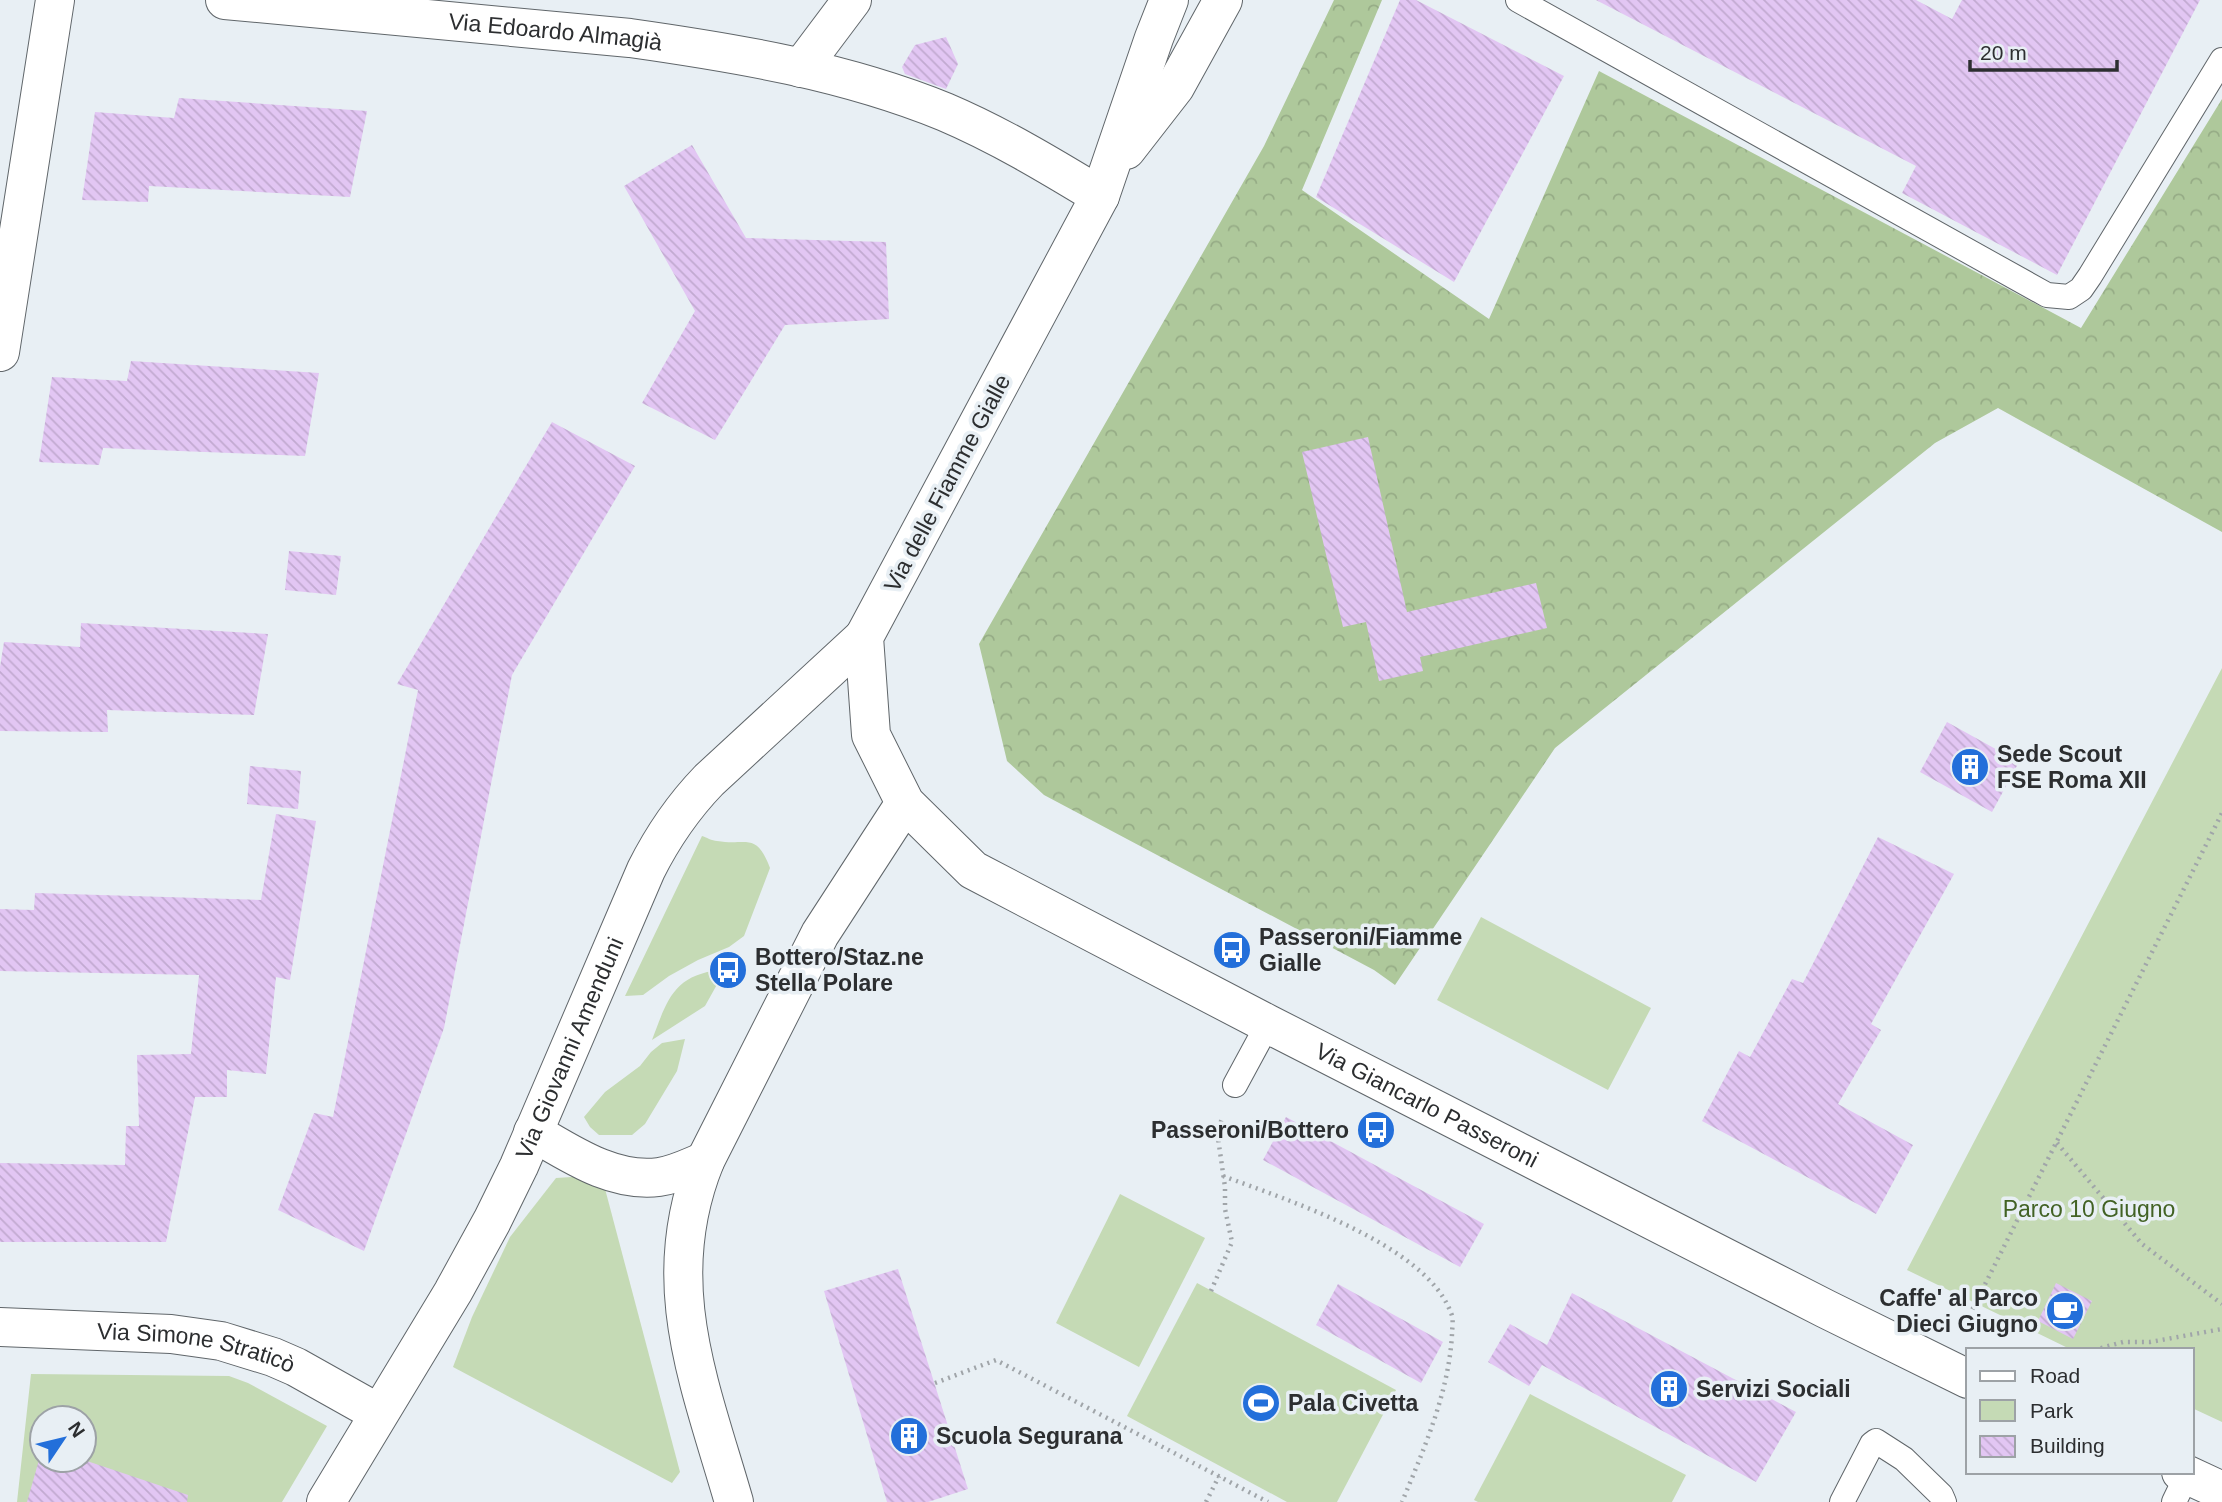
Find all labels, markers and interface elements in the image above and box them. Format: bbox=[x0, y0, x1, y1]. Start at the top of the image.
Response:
street label: Via Edoardo Almagià bbox=[448, 8, 664, 56]
scale bar bbox=[1970, 28, 2117, 72]
text: 20 m bbox=[1980, 41, 2027, 64]
street label: Via delle Fiamme Gialle bbox=[879, 370, 1015, 596]
place label: Sede Scout FSE Roma XII bbox=[1997, 741, 2147, 793]
building icon: Sede Scout FSE Roma XII bbox=[1949, 746, 1991, 788]
place label: Passeroni/Fiamme Gialle bbox=[1259, 924, 1462, 976]
bus stop icon: Passeroni/Fiamme Gialle bbox=[1211, 929, 1253, 971]
street label: Via Giovanni Amenduni bbox=[511, 933, 629, 1163]
place label: Bottero/Staz.ne Stella Polare bbox=[755, 944, 924, 996]
bus stop icon: Bottero/Staz.ne Stella Polare bbox=[707, 949, 749, 991]
street label: Via Giancarlo Passeroni bbox=[1311, 1038, 1543, 1173]
bus stop icon: Passeroni/Bottero bbox=[1355, 1109, 1397, 1151]
place label: Passeroni/Bottero bbox=[1151, 1117, 1349, 1143]
park label: Parco 10 Giugno bbox=[2003, 1196, 2175, 1222]
place label: Caffe' al Parco Dieci Giugno bbox=[1879, 1285, 2038, 1337]
cafe icon: Caffe' al Parco Dieci Giugno bbox=[2044, 1290, 2086, 1332]
street label: Via Simone Straticò bbox=[97, 1318, 299, 1378]
legend bbox=[1966, 1348, 2194, 1474]
text: Road bbox=[2030, 1364, 2080, 1387]
building icon: Servizi Sociali bbox=[1648, 1368, 1690, 1410]
place label: Servizi Sociali bbox=[1696, 1376, 1851, 1402]
sports icon: Pala Civetta bbox=[1240, 1382, 1282, 1424]
place label: Pala Civetta bbox=[1288, 1390, 1419, 1416]
text: Park bbox=[2030, 1399, 2074, 1422]
north arrow bbox=[28, 1404, 98, 1474]
building icon: Scuola Segurana bbox=[888, 1415, 930, 1457]
text: N bbox=[64, 1418, 89, 1441]
place label: Scuola Segurana bbox=[936, 1423, 1123, 1449]
text: Building bbox=[2030, 1434, 2105, 1457]

